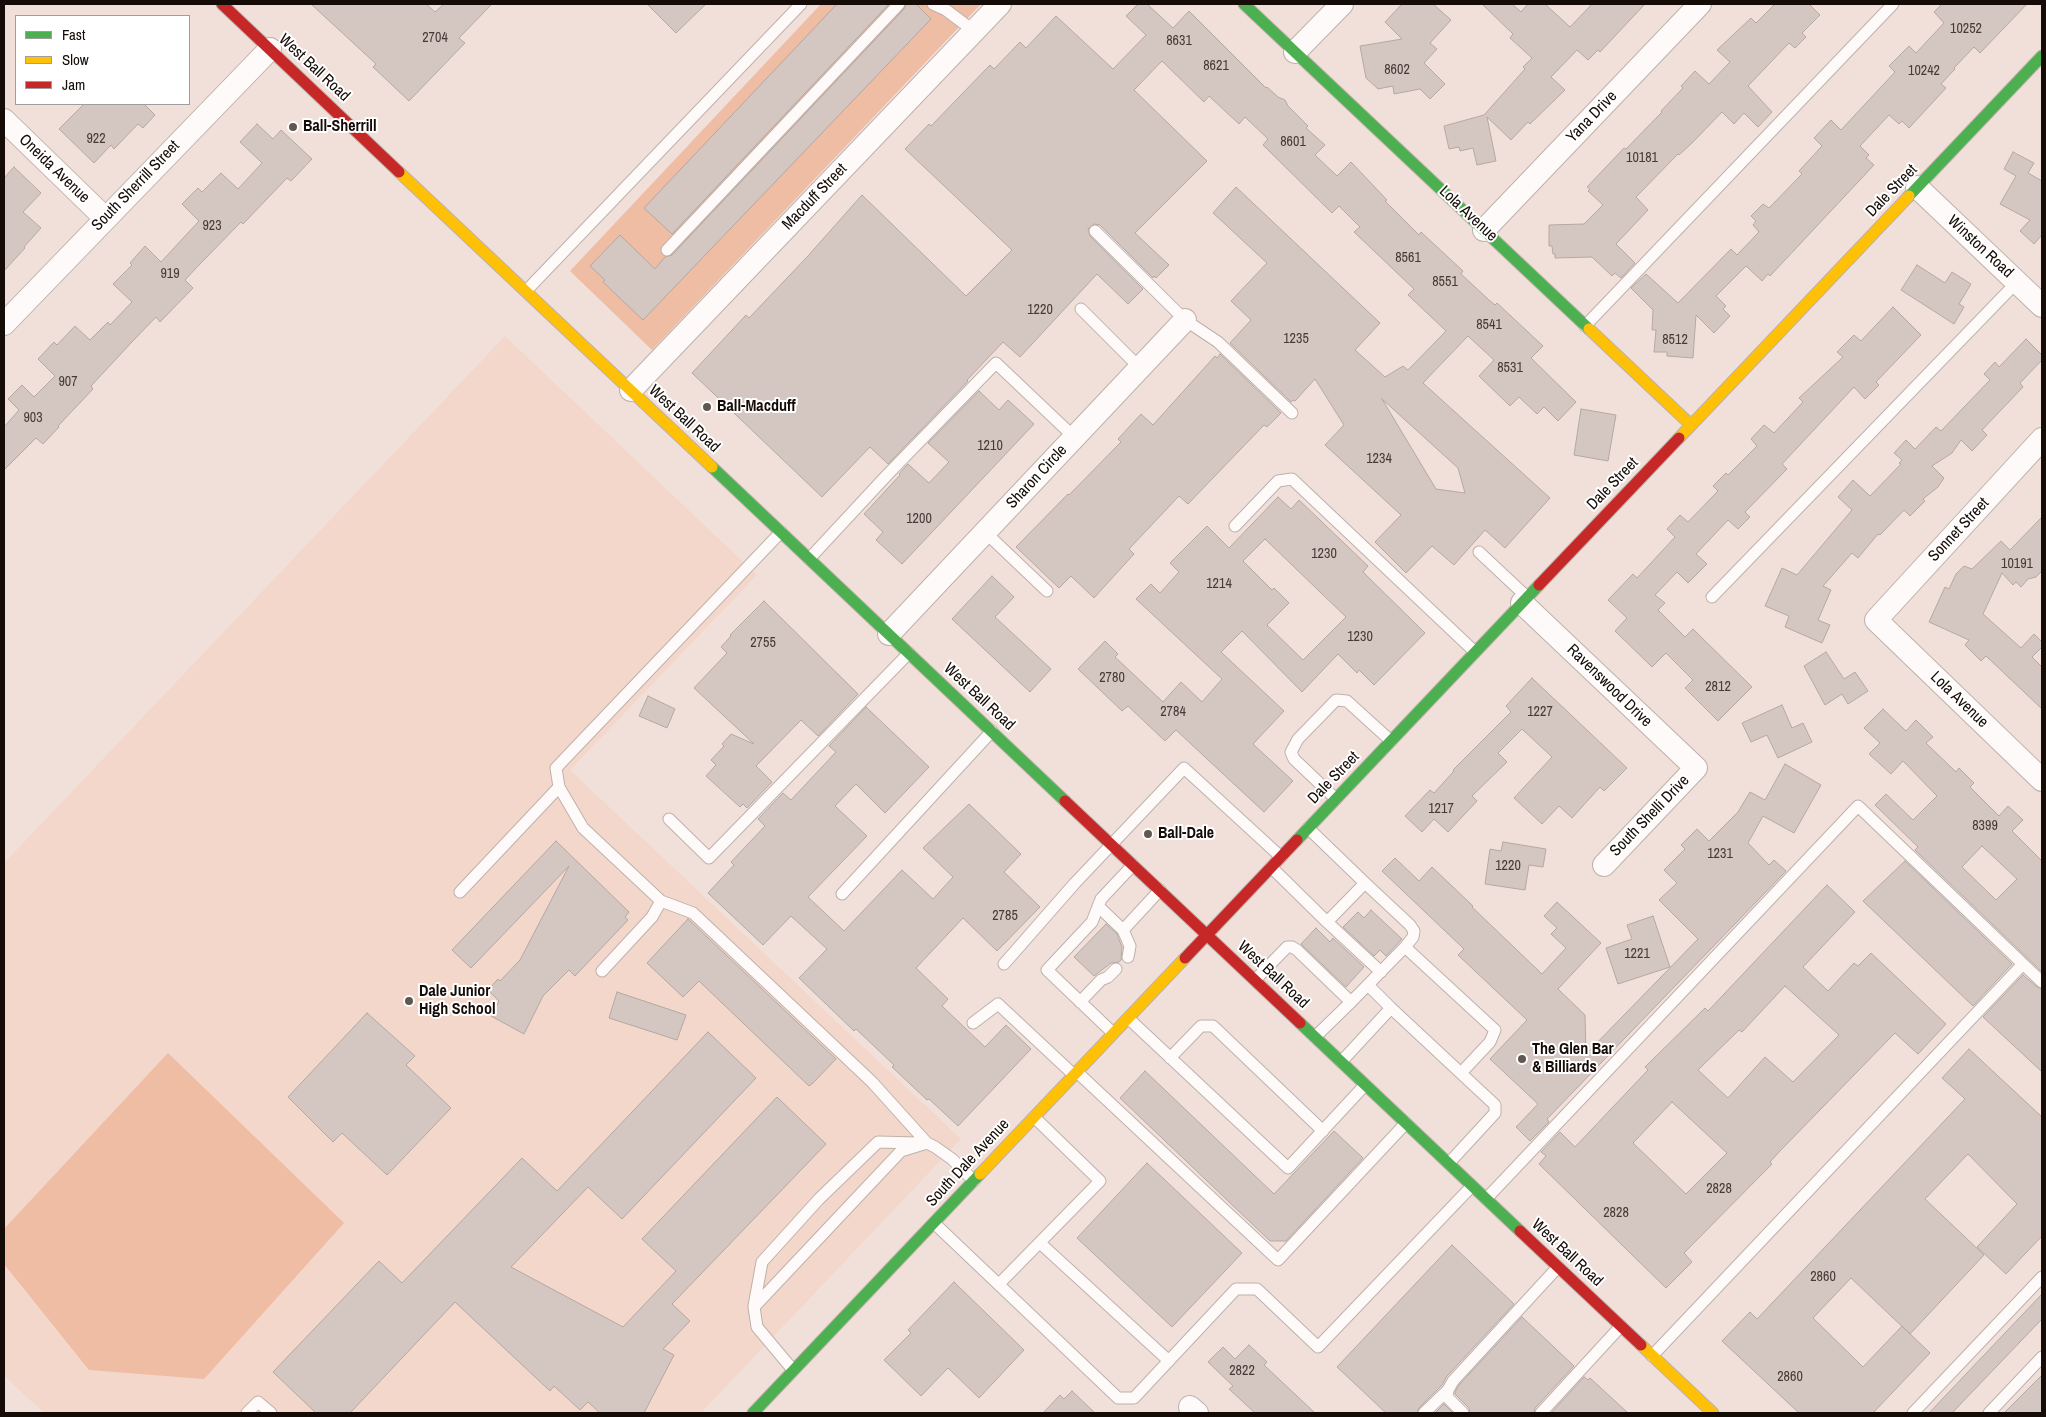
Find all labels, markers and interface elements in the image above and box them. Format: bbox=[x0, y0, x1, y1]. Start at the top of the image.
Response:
legend bbox=[15, 15, 190, 105]
house number: 10252 bbox=[1950, 21, 1982, 37]
text: Fast bbox=[62, 24, 85, 45]
street label: West Ball Road bbox=[274, 30, 354, 106]
house number: 2704 bbox=[422, 30, 448, 46]
house number: 8631 bbox=[1166, 33, 1192, 49]
text: Slow bbox=[62, 49, 89, 70]
house number: 8621 bbox=[1203, 58, 1229, 74]
house number: 8602 bbox=[1384, 62, 1410, 78]
house number: 10242 bbox=[1908, 63, 1940, 79]
text: Jam bbox=[62, 74, 85, 95]
street label: Yana Drive bbox=[1563, 87, 1621, 147]
place label: Ball-Sherrill bbox=[303, 117, 377, 137]
marker: Ball-Sherrill bbox=[287, 121, 299, 133]
street label: Oneida Avenue bbox=[15, 131, 93, 207]
house number: 922 bbox=[86, 131, 106, 147]
house number: 8601 bbox=[1280, 134, 1306, 150]
street label: South Sherrill Street bbox=[88, 137, 184, 235]
house number: 10181 bbox=[1626, 150, 1658, 166]
street label: Macduff Street bbox=[779, 160, 851, 234]
street label: Dale Street bbox=[1862, 161, 1922, 221]
street label: Lola Avenue bbox=[1435, 182, 1501, 246]
street label: Winston Road bbox=[1943, 212, 2017, 282]
house number: 923 bbox=[202, 218, 222, 234]
house number: 8561 bbox=[1395, 250, 1421, 266]
house number: 919 bbox=[160, 266, 180, 282]
house number: 8551 bbox=[1432, 274, 1458, 290]
house number: 1220 bbox=[1027, 302, 1053, 318]
house number: 8541 bbox=[1476, 317, 1502, 333]
house number: 1235 bbox=[1283, 331, 1309, 347]
house number: 8512 bbox=[1662, 332, 1688, 348]
house number: 8531 bbox=[1497, 360, 1523, 376]
house number: 907 bbox=[58, 374, 78, 390]
street label: West Ball Road bbox=[644, 381, 724, 457]
place label: Ball-Macduff bbox=[717, 397, 796, 417]
marker: Ball-Macduff bbox=[701, 401, 713, 413]
house number: 903 bbox=[23, 410, 43, 426]
house number: 1210 bbox=[977, 438, 1003, 454]
street label: Sharon Circle bbox=[1003, 441, 1071, 513]
house number: 1234 bbox=[1366, 451, 1392, 467]
street label: Dale Street bbox=[1583, 454, 1643, 514]
street label: Sonnet Street bbox=[1925, 494, 1993, 566]
house number: 1200 bbox=[906, 511, 932, 527]
house number: 1230 bbox=[1311, 546, 1337, 562]
house number: 10191 bbox=[2001, 556, 2033, 572]
house number: 1214 bbox=[1206, 576, 1232, 592]
house number: 1230 bbox=[1347, 629, 1373, 645]
house number: 2755 bbox=[750, 635, 776, 651]
street label: Ravenswood Drive bbox=[1562, 641, 1656, 731]
street label: West Ball Road bbox=[939, 659, 1019, 735]
street label: Lola Avenue bbox=[1926, 668, 1992, 732]
house number: 2780 bbox=[1099, 670, 1125, 686]
house number: 2812 bbox=[1705, 679, 1731, 695]
house number: 2784 bbox=[1160, 704, 1186, 720]
house number: 1227 bbox=[1527, 704, 1553, 720]
street label: Dale Street bbox=[1304, 748, 1364, 808]
street label: South Shelli Drive bbox=[1606, 771, 1694, 861]
house number: 1217 bbox=[1428, 801, 1454, 817]
house number: 8399 bbox=[1972, 818, 1998, 834]
place label: Ball-Dale bbox=[1158, 824, 1214, 844]
marker: Ball-Dale bbox=[1142, 828, 1154, 840]
house number: 1231 bbox=[1707, 846, 1733, 862]
house number: 1220 bbox=[1495, 858, 1521, 874]
house number: 2785 bbox=[992, 908, 1018, 924]
street label: West Ball Road bbox=[1233, 937, 1313, 1013]
house number: 1221 bbox=[1624, 946, 1650, 962]
place label: Dale Junior High School bbox=[419, 982, 496, 1020]
marker: Dale Junior High School bbox=[403, 995, 415, 1007]
place label: The Glen Bar & Billiards bbox=[1532, 1040, 1614, 1078]
marker: The Glen Bar & Billiards bbox=[1516, 1053, 1528, 1065]
street label: South Dale Avenue bbox=[923, 1115, 1013, 1211]
house number: 2828 bbox=[1706, 1181, 1732, 1197]
house number: 2828 bbox=[1603, 1205, 1629, 1221]
street label: West Ball Road bbox=[1527, 1215, 1607, 1291]
house number: 2860 bbox=[1810, 1269, 1836, 1285]
house number: 2822 bbox=[1229, 1363, 1255, 1379]
house number: 2860 bbox=[1777, 1369, 1803, 1385]

